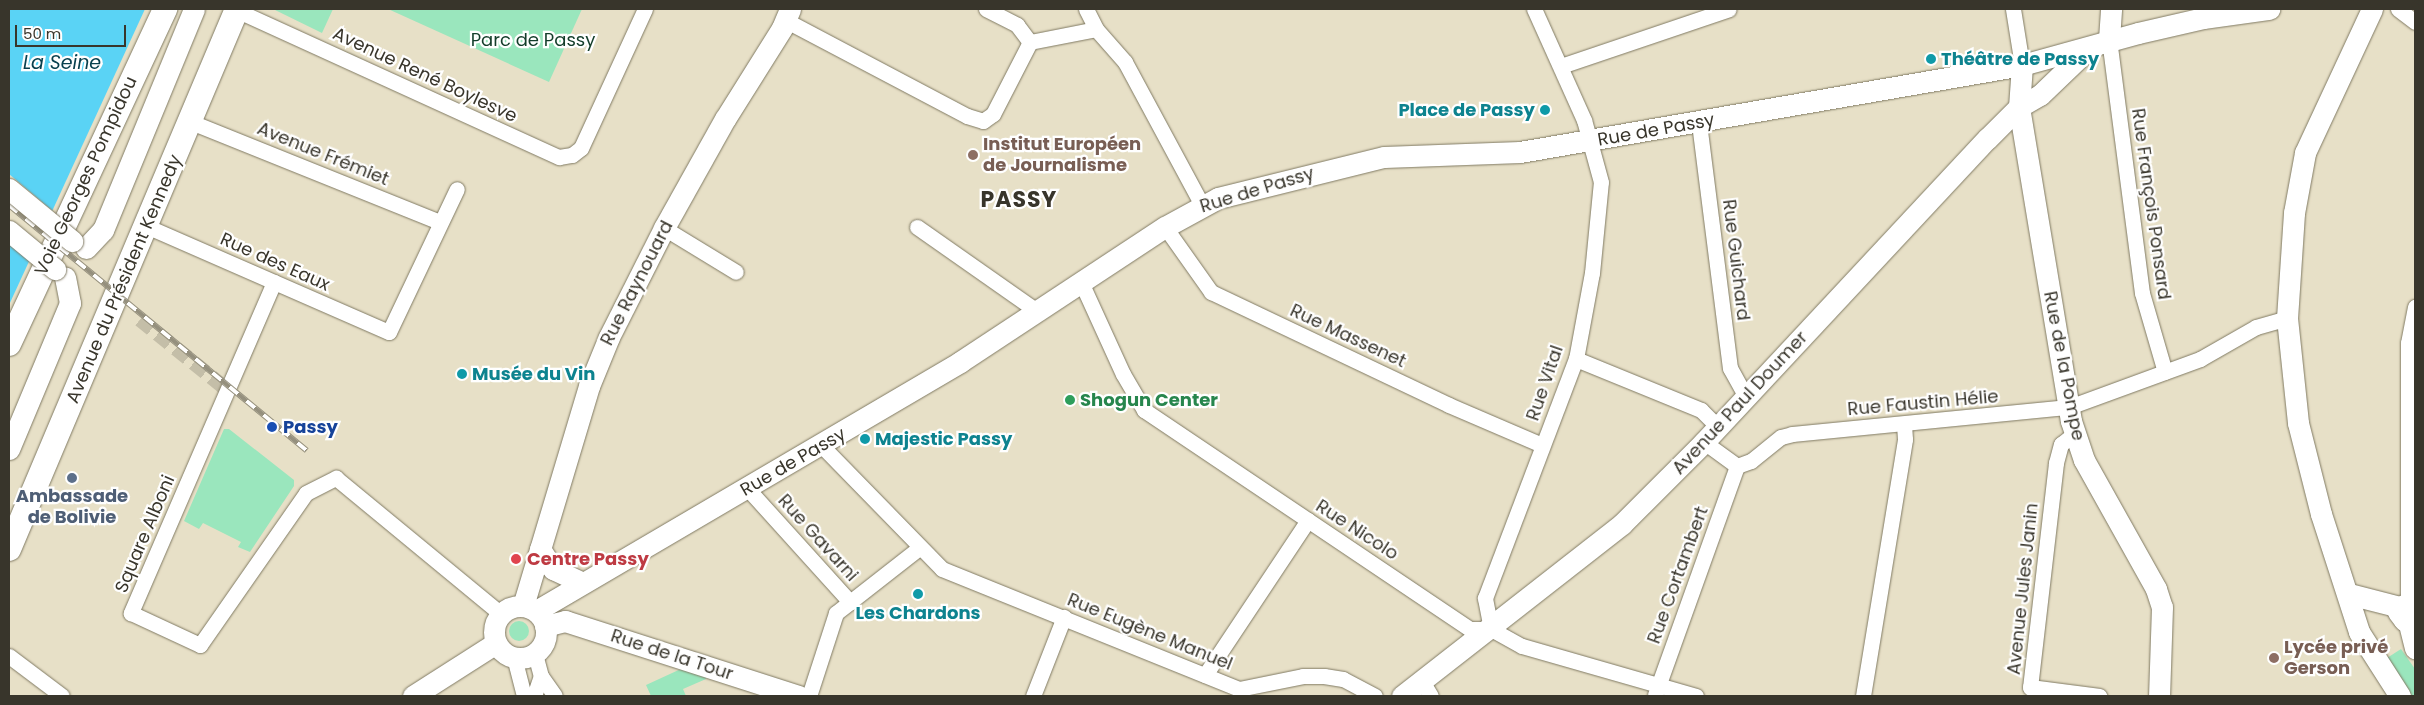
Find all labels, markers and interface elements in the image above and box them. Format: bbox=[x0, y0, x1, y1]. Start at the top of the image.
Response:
scale bar bbox=[18, 15, 129, 47]
text: 50 m bbox=[23, 23, 61, 44]
street label: Avenue René Boylesve bbox=[329, 23, 521, 127]
park label: Parc de Passy bbox=[471, 29, 595, 51]
place label: Théâtre de Passy bbox=[1941, 48, 2099, 70]
water label: La Seine bbox=[23, 52, 101, 74]
marker: Théâtre de Passy bbox=[1925, 53, 1937, 65]
street label: Voie Georges Pompidou bbox=[30, 73, 142, 279]
place label: Place de Passy bbox=[1398, 99, 1535, 121]
marker: Place de Passy bbox=[1539, 104, 1551, 116]
street label: Rue François Ponsard bbox=[2127, 107, 2175, 301]
street label: Rue de Passy bbox=[1596, 109, 1716, 151]
street label: Avenue Frémiet bbox=[254, 118, 392, 190]
place label: Institut Européen de Journalisme bbox=[983, 134, 1141, 176]
marker: Institut Européen de Journalisme bbox=[967, 149, 979, 161]
street label: Avenue du Président Kennedy bbox=[62, 152, 186, 406]
street label: Rue de Passy bbox=[1197, 162, 1317, 218]
district label: PASSY bbox=[980, 187, 1058, 213]
street label: Rue Guichard bbox=[1718, 198, 1754, 322]
street label: Rue Raynouard bbox=[596, 217, 678, 349]
street label: Rue des Eaux bbox=[217, 228, 333, 296]
street label: Rue de la Pompe bbox=[2039, 289, 2089, 443]
street label: Rue Massenet bbox=[1287, 300, 1409, 372]
street label: Avenue Paul Doumer bbox=[1668, 327, 1812, 479]
street label: Rue Vital bbox=[1522, 343, 1568, 423]
place label: Musée du Vin bbox=[472, 363, 595, 385]
marker: Musée du Vin bbox=[456, 368, 468, 380]
street label: Rue Faustin Hélie bbox=[1847, 386, 1999, 420]
place label: Shogun Center bbox=[1080, 389, 1218, 411]
marker: Shogun Center bbox=[1064, 394, 1076, 406]
place label: Passy bbox=[283, 416, 338, 438]
marker: Passy bbox=[265, 420, 279, 434]
street label: Rue de Passy bbox=[736, 423, 850, 501]
place label: Majestic Passy bbox=[875, 428, 1012, 450]
marker: Majestic Passy bbox=[859, 433, 871, 445]
marker: Ambassade de Bolivie bbox=[66, 472, 78, 484]
street label: Square Alboni bbox=[111, 472, 179, 596]
place label: Ambassade de Bolivie bbox=[16, 486, 128, 528]
street label: Rue Gavarni bbox=[773, 490, 863, 586]
street label: Rue Nicolo bbox=[1312, 495, 1402, 565]
street label: Avenue Jules Janin bbox=[2003, 502, 2043, 676]
street label: Rue Cortambert bbox=[1643, 503, 1713, 647]
place label: Centre Passy bbox=[527, 548, 649, 570]
marker: Centre Passy bbox=[509, 552, 523, 566]
marker: Les Chardons bbox=[912, 588, 924, 600]
street label: Rue Eugène Manuel bbox=[1064, 589, 1236, 675]
place label: Les Chardons bbox=[855, 602, 981, 624]
street label: Rue de la Tour bbox=[608, 625, 736, 685]
place label: Lycée privé Gerson bbox=[2284, 637, 2388, 680]
marker: Lycée privé Gerson bbox=[2268, 652, 2280, 664]

